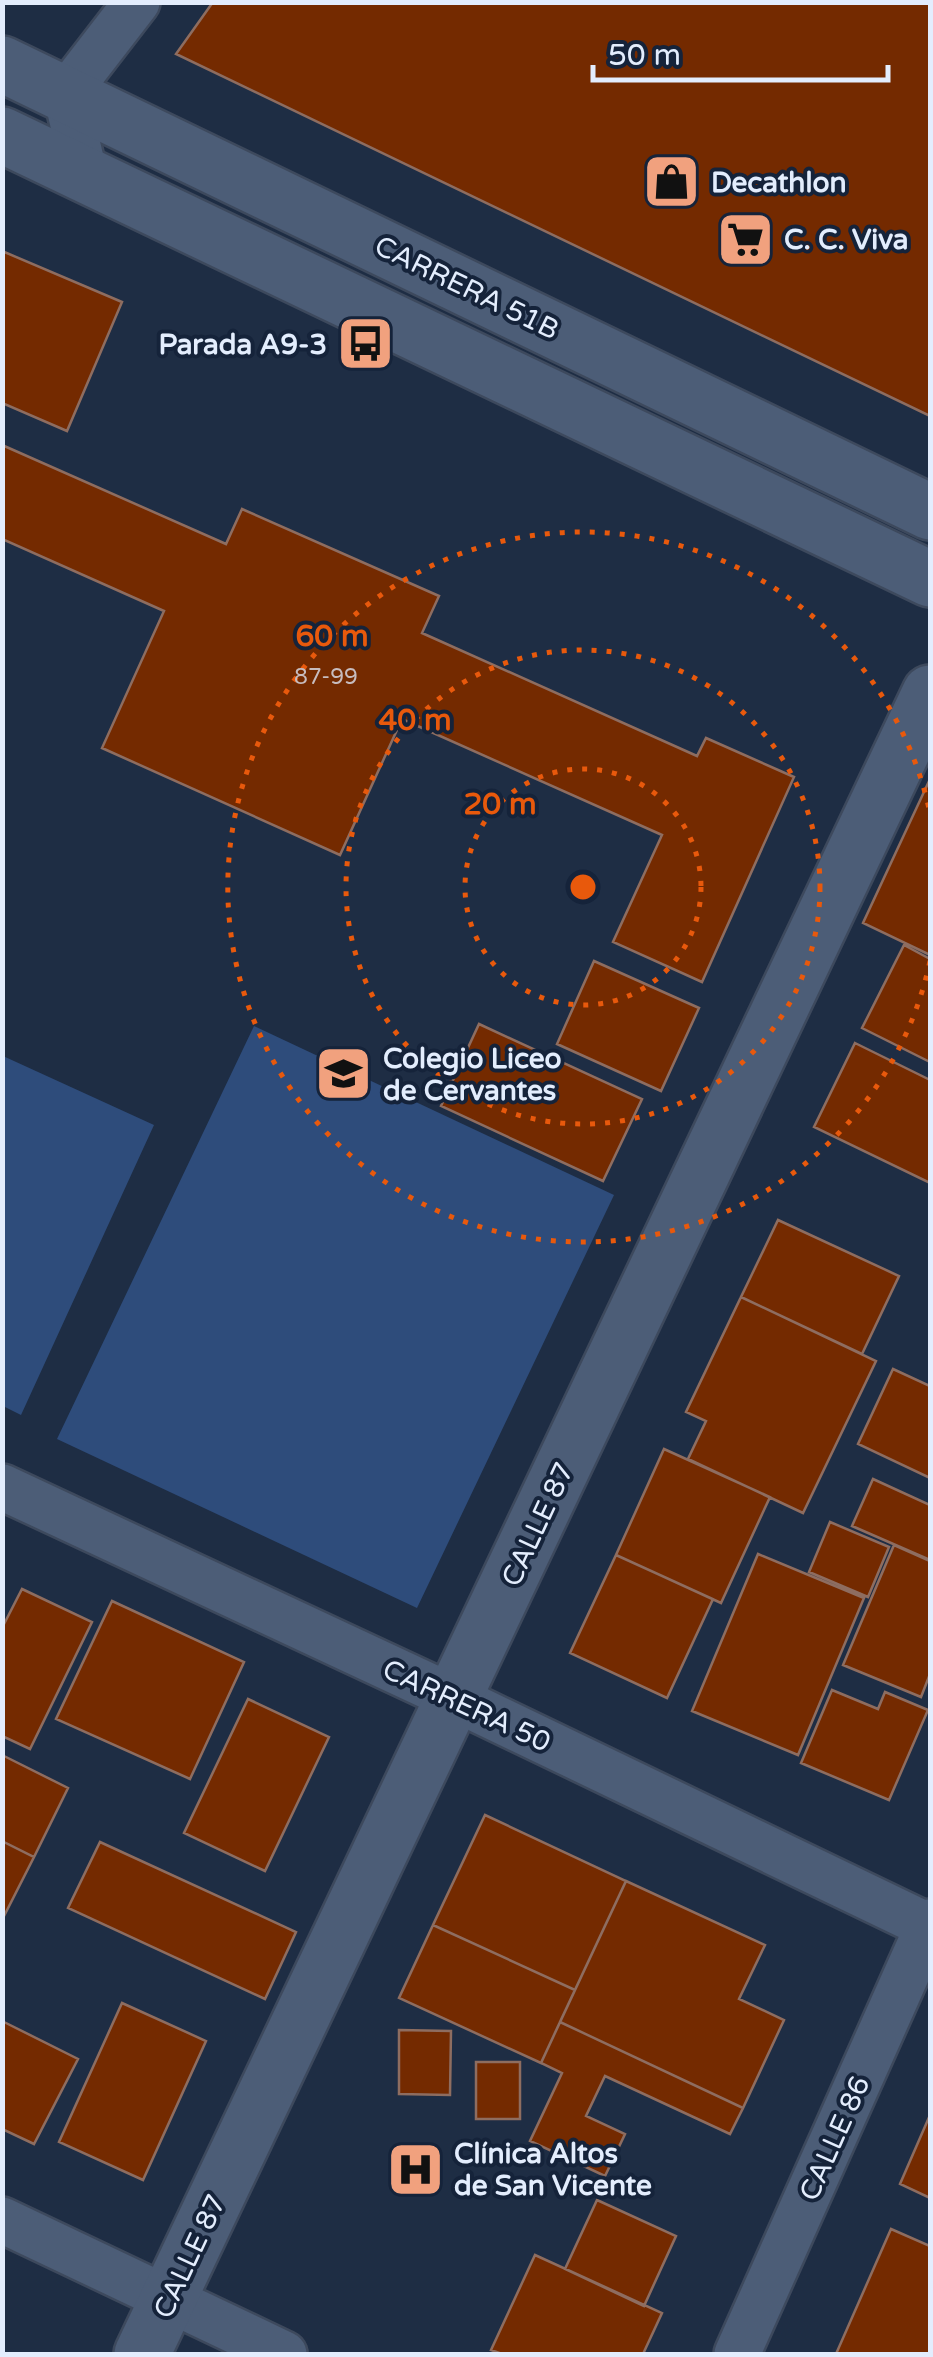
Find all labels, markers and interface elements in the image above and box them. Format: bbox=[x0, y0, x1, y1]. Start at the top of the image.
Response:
scale bar bbox=[593, 20, 888, 82]
text: 50 m bbox=[608, 37, 681, 74]
shop icon: Decathlon bbox=[642, 152, 702, 212]
place label: Decathlon bbox=[711, 166, 846, 200]
supermarket icon: C. C. Viva bbox=[715, 209, 775, 269]
place label: C. C. Viva bbox=[784, 223, 909, 257]
street label: CARRERA 51B bbox=[369, 229, 564, 347]
bus stop icon: Parada A9-3 bbox=[336, 314, 396, 374]
place label: Parada A9-3 bbox=[159, 328, 327, 362]
text: 60 m bbox=[295, 618, 369, 655]
house number: 87-99 bbox=[294, 664, 358, 690]
text: 40 m bbox=[378, 702, 452, 739]
text: 20 m bbox=[463, 786, 537, 823]
centre of rings bbox=[565, 869, 601, 905]
place label: Colegio Liceo de Cervantes bbox=[383, 1042, 562, 1108]
school or university icon: Colegio Liceo de Cervantes bbox=[314, 1044, 374, 1104]
street label: CALLE 87 bbox=[494, 1457, 581, 1592]
street label: CARRERA 50 bbox=[377, 1652, 556, 1760]
street label: CALLE 86 bbox=[792, 2071, 877, 2206]
place label: Clínica Altos de San Vicente bbox=[454, 2137, 652, 2203]
hospital icon: Clínica Altos de San Vicente bbox=[385, 2139, 445, 2199]
street label: CALLE 87 bbox=[146, 2189, 233, 2324]

